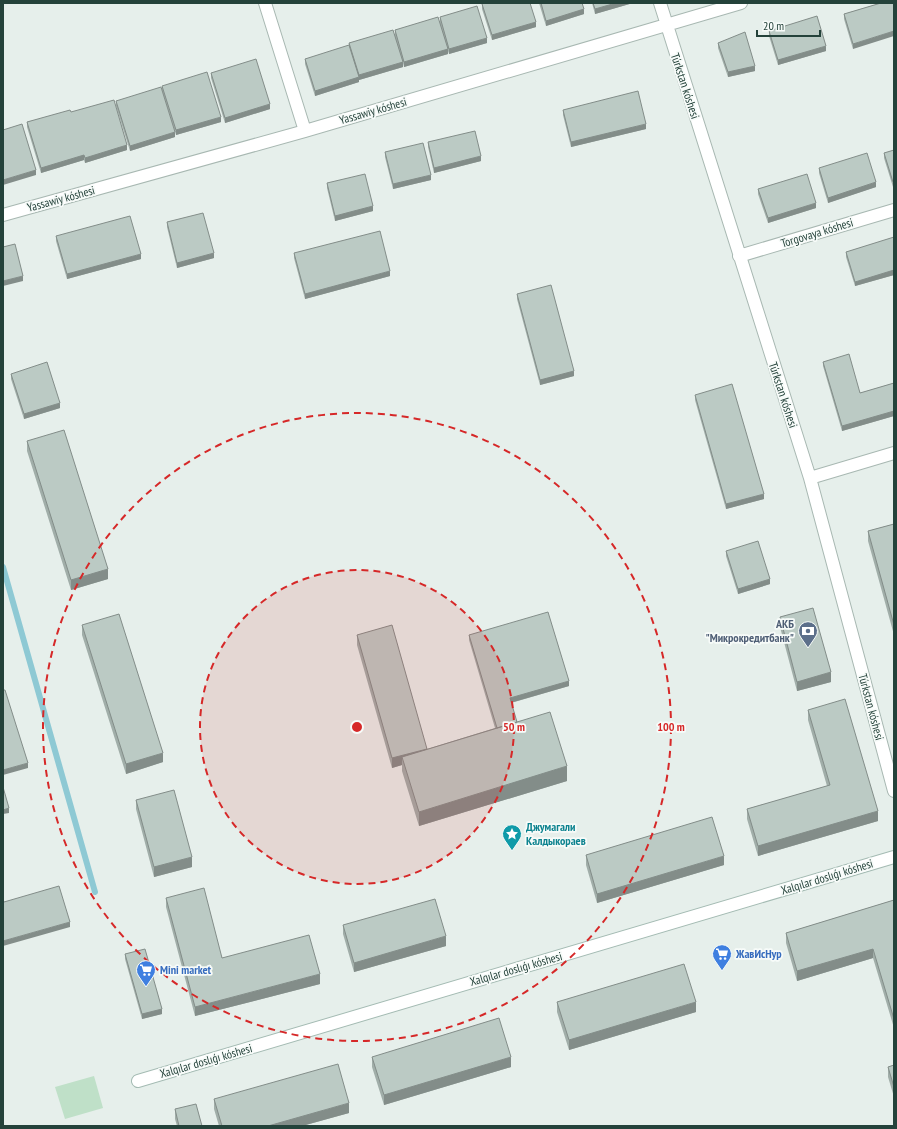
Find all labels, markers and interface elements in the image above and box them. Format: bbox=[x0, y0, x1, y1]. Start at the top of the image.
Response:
scale bar bbox=[757, 12, 820, 38]
text: 20 m bbox=[763, 18, 784, 33]
street label: Túrkstan kóshesi bbox=[668, 51, 703, 121]
street label: Yassawiy kóshesi bbox=[337, 94, 408, 127]
street label: Yassawiy kóshesi bbox=[25, 182, 96, 215]
street label: Torgovaya kóshesi bbox=[779, 214, 855, 251]
street label: Túrkstan kóshesi bbox=[766, 360, 801, 430]
place label: АКБ "Микрокредитбанк" bbox=[705, 616, 794, 645]
bank icon: АКБ "Микрокредитбанк" bbox=[797, 620, 819, 648]
street label: Túrkstan kóshesi bbox=[855, 672, 888, 742]
text: 50 m bbox=[503, 719, 525, 734]
text: 100 m bbox=[657, 719, 685, 734]
centre of rings bbox=[350, 720, 364, 734]
place label: Джумагали Калдыкораев bbox=[526, 819, 586, 848]
place icon: Джумагали Калдыкораев bbox=[501, 823, 523, 851]
street label: Xalqılar doslıǵı kóshesi bbox=[779, 855, 875, 898]
supermarket icon: ЖавИсНур bbox=[711, 943, 733, 971]
place label: ЖавИсНур bbox=[735, 946, 782, 961]
street label: Xalqılar doslıǵı kóshesi bbox=[468, 948, 564, 989]
supermarket icon: Mini market bbox=[135, 959, 157, 987]
place label: Mini market bbox=[160, 962, 212, 977]
street label: Xalqılar doslıǵı kóshesi bbox=[158, 1040, 254, 1081]

